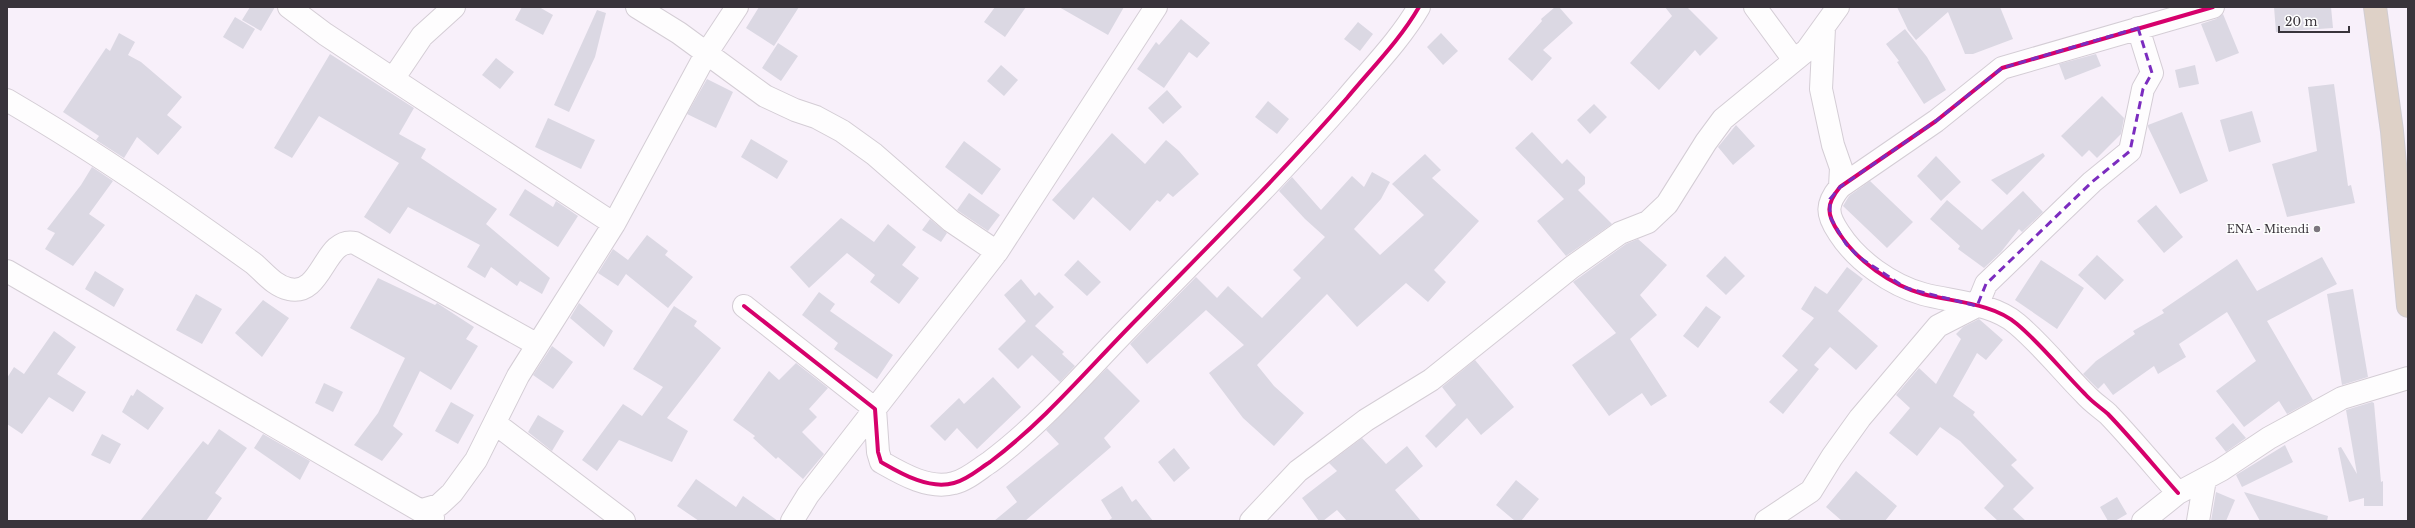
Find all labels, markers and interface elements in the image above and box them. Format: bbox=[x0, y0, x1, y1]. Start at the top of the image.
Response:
scale bar bbox=[2279, 8, 2349, 34]
text: 20 m bbox=[2285, 14, 2317, 29]
place label: ENA - Mitendi bbox=[2227, 222, 2309, 236]
marker: ENA - Mitendi bbox=[2312, 224, 2322, 234]

